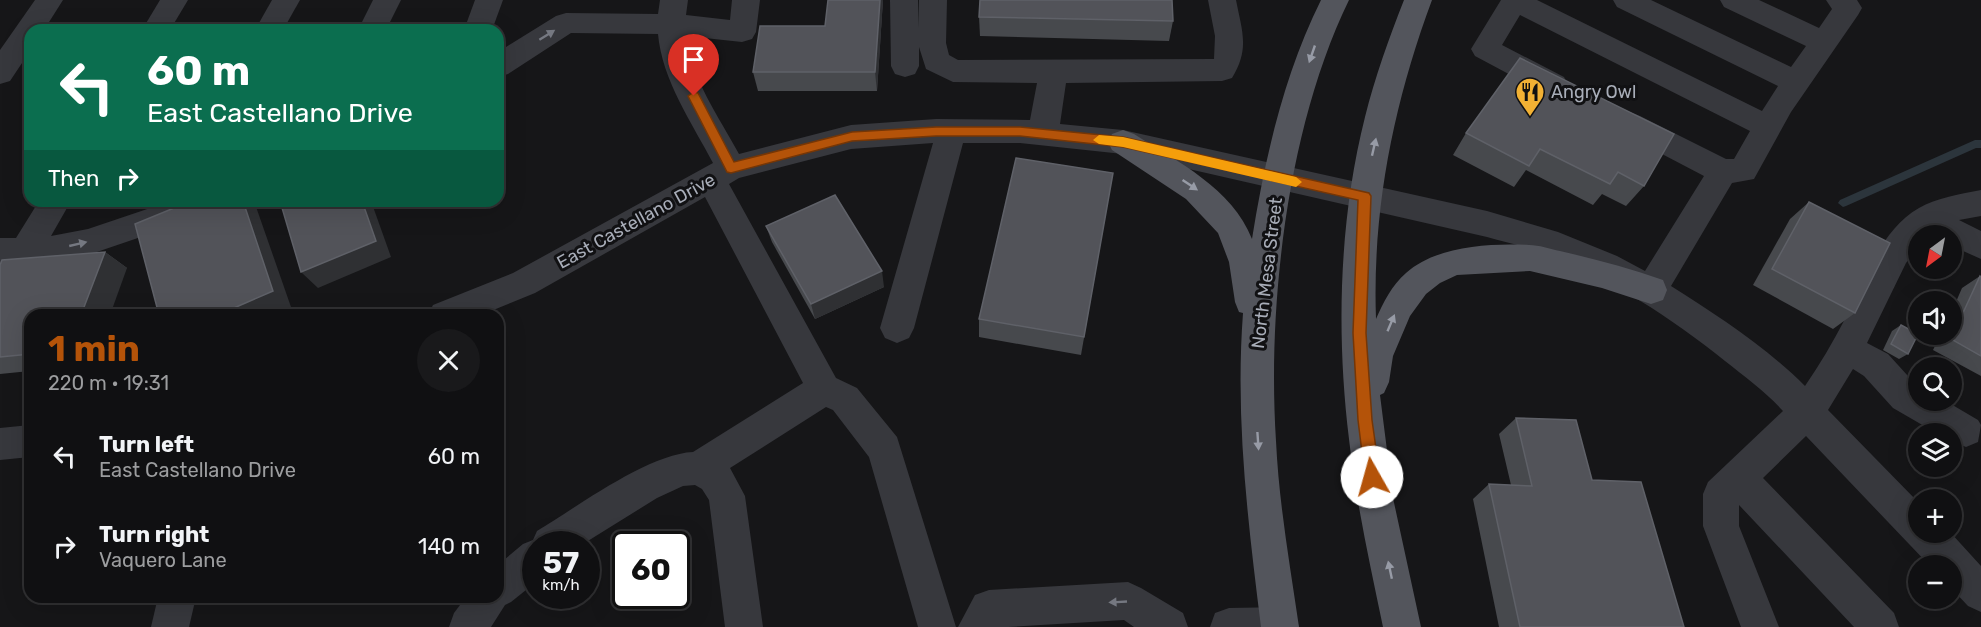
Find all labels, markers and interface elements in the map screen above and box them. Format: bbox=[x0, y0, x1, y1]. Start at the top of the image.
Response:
one-way arrow bbox=[539, 29, 556, 40]
pin bbox=[668, 34, 719, 96]
icon: arrive bbox=[677, 43, 710, 76]
one-way arrow bbox=[1306, 45, 1316, 63]
text: 60 m bbox=[147, 46, 250, 96]
icon: left bbox=[48, 48, 126, 126]
restaurant icon: Angry Owl bbox=[1514, 76, 1546, 118]
place label: Angry Owl bbox=[1551, 81, 1636, 103]
text: East Castellano Drive bbox=[147, 97, 413, 129]
one-way arrow bbox=[1370, 137, 1379, 156]
icon: right bbox=[111, 162, 144, 195]
text: Then bbox=[48, 165, 99, 192]
street label: East Castellano Drive bbox=[553, 168, 719, 274]
one-way arrow bbox=[1181, 179, 1197, 191]
street label: North Mesa Street bbox=[1247, 196, 1287, 350]
north arrow bbox=[1908, 225, 1962, 279]
map controls bbox=[1908, 225, 1962, 609]
one-way arrow bbox=[69, 238, 88, 248]
button: sound bbox=[1908, 291, 1962, 345]
one-way arrow bbox=[1386, 314, 1396, 332]
text: 1 min bbox=[48, 327, 140, 370]
button: close bbox=[417, 329, 480, 392]
button: search bbox=[1908, 357, 1962, 411]
text: 220 m · 19:31 bbox=[48, 371, 169, 395]
button: layers bbox=[1908, 423, 1962, 477]
text: Turn left bbox=[99, 431, 194, 458]
one-way arrow bbox=[1253, 431, 1263, 450]
icon: left bbox=[48, 440, 81, 473]
text: 60 m bbox=[428, 443, 480, 470]
position arrow bbox=[1340, 445, 1404, 509]
text: East Castellano Drive bbox=[99, 458, 296, 482]
button: + bbox=[1908, 489, 1962, 543]
text: Turn right bbox=[99, 521, 209, 548]
icon: right bbox=[48, 530, 81, 563]
speed limit sign: 60 bbox=[612, 531, 690, 609]
text: 140 m bbox=[418, 533, 480, 560]
text: 57 bbox=[543, 545, 579, 581]
text: Vaquero Lane bbox=[99, 548, 227, 572]
button: − bbox=[1908, 555, 1962, 609]
one-way arrow bbox=[1385, 560, 1394, 579]
text: km/h bbox=[542, 576, 580, 594]
one-way arrow bbox=[1109, 597, 1128, 606]

